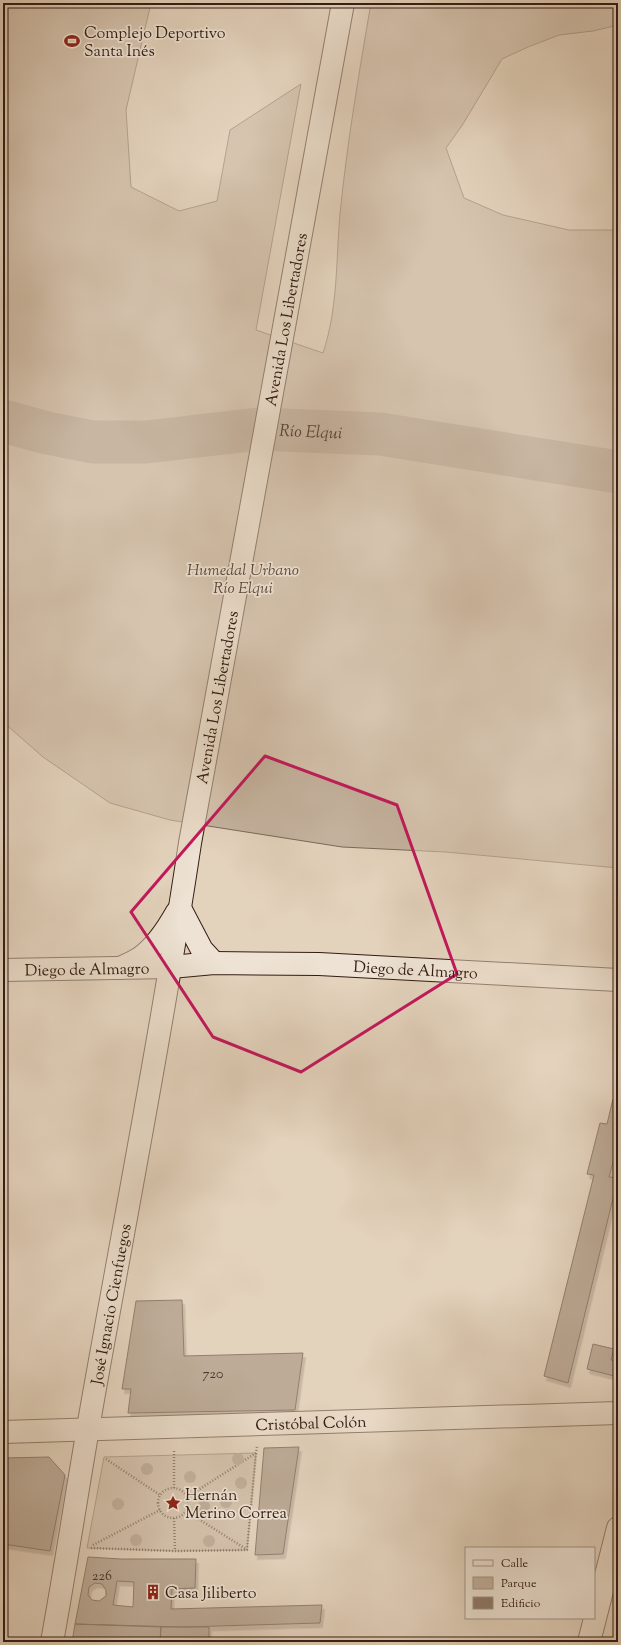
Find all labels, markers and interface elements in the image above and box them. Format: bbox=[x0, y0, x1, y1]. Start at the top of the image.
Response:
place label: Complejo Deportivo Santa Inés bbox=[84, 23, 226, 64]
sports icon: Complejo Deportivo Santa Inés bbox=[63, 32, 81, 50]
street label: Avenida Los Libertadores bbox=[261, 231, 315, 408]
water label: Río Elqui bbox=[279, 420, 343, 446]
park label: Humedal Urbano Río Elqui bbox=[187, 560, 299, 601]
street label: Avenida Los Libertadores bbox=[192, 609, 246, 786]
street label: Diego de Almagro bbox=[353, 957, 479, 986]
street label: Diego de Almagro bbox=[24, 958, 150, 984]
street label: José Ignacio Cienfuegos bbox=[87, 1222, 139, 1388]
house number: 720 bbox=[203, 1365, 223, 1385]
street label: Cristóbal Colón bbox=[255, 1412, 367, 1438]
place label: Hernán Merino Correa bbox=[185, 1485, 288, 1526]
place icon: Hernán Merino Correa bbox=[164, 1494, 182, 1512]
legend bbox=[465, 1547, 595, 1619]
text: Calle bbox=[501, 1555, 529, 1573]
house number: 226 bbox=[92, 1567, 112, 1587]
text: Parque bbox=[501, 1575, 537, 1593]
building icon: Casa Jiliberto bbox=[144, 1583, 162, 1601]
place label: Casa Jiliberto bbox=[165, 1583, 257, 1606]
text: Edificio bbox=[501, 1595, 541, 1613]

